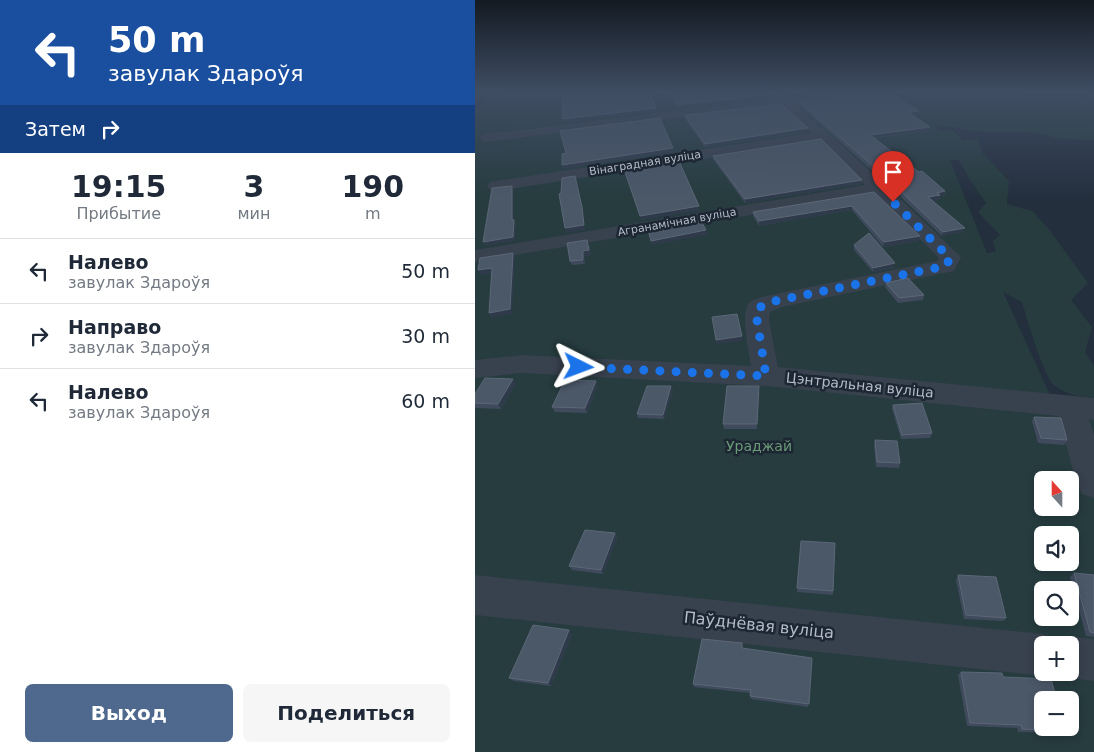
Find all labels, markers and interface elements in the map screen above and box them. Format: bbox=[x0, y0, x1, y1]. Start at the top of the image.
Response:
icon: left bbox=[25, 20, 90, 85]
text: 50 m bbox=[108, 20, 205, 60]
text: завулак Здароўя bbox=[108, 61, 303, 86]
icon: right bbox=[96, 115, 124, 143]
text: Затем bbox=[25, 118, 86, 140]
street label: Вінаградная вуліца bbox=[588, 148, 702, 178]
pin bbox=[872, 151, 914, 202]
icon: arrive bbox=[879, 158, 907, 186]
text: 19:15 bbox=[71, 169, 166, 204]
text: 3 bbox=[244, 169, 264, 204]
text: 190 bbox=[341, 169, 404, 204]
text: Прибытие bbox=[76, 204, 161, 223]
text: мин bbox=[237, 204, 270, 223]
text: m bbox=[365, 204, 381, 223]
street label: Агранамічная вуліца bbox=[617, 205, 737, 239]
text: Налево bbox=[68, 251, 149, 273]
icon: left bbox=[25, 257, 53, 285]
text: 50 m bbox=[401, 260, 450, 282]
text: завулак Здароўя bbox=[68, 273, 210, 292]
text: Направо bbox=[68, 316, 161, 338]
icon: right bbox=[25, 322, 53, 350]
text: 30 m bbox=[401, 325, 450, 347]
text: завулак Здароўя bbox=[68, 338, 210, 357]
position arrow bbox=[552, 340, 604, 392]
street label: Цэнтральная вуліца bbox=[785, 369, 935, 401]
text: Налево bbox=[68, 381, 149, 403]
icon: left bbox=[25, 387, 53, 415]
text: 60 m bbox=[401, 390, 450, 412]
text: завулак Здароўя bbox=[68, 403, 210, 422]
park label: Ураджай bbox=[726, 438, 792, 454]
north arrow bbox=[1034, 471, 1079, 516]
map controls bbox=[1034, 471, 1079, 736]
button: sound bbox=[1034, 526, 1079, 571]
button: search bbox=[1034, 581, 1079, 626]
street label: Паўднёвая вуліца bbox=[683, 608, 835, 642]
button: + bbox=[1034, 636, 1079, 681]
button: Выход bbox=[25, 684, 233, 742]
button: Поделиться bbox=[243, 684, 450, 742]
button: − bbox=[1034, 691, 1079, 736]

